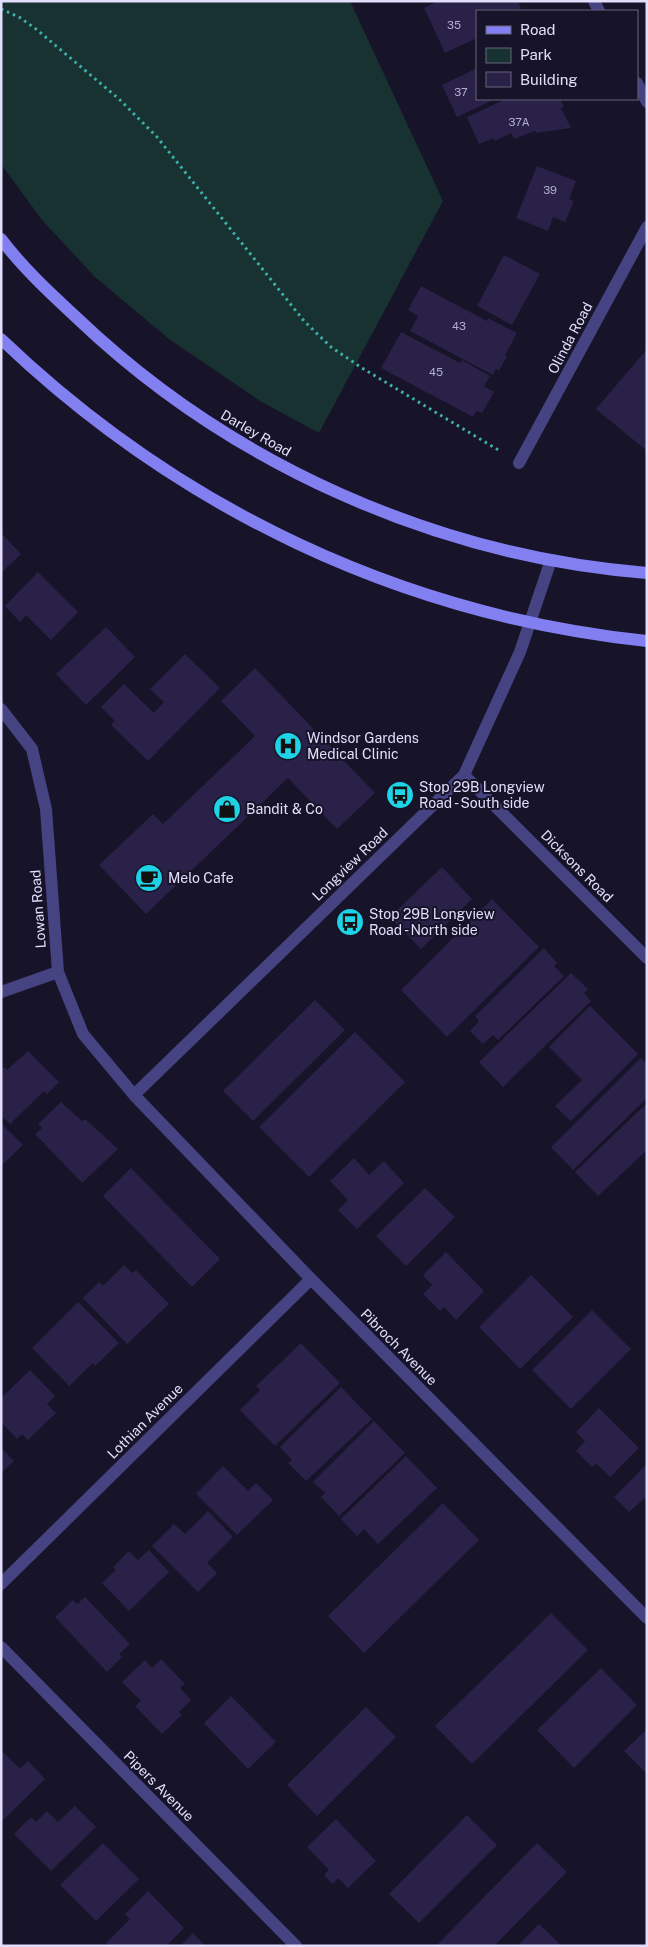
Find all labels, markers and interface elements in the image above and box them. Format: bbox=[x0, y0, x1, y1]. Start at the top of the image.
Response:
legend bbox=[476, 10, 638, 100]
house number: 35 bbox=[447, 19, 461, 31]
text: Road bbox=[520, 21, 556, 38]
text: Park bbox=[520, 46, 552, 63]
text: Building bbox=[520, 71, 578, 88]
house number: 37 bbox=[454, 86, 468, 98]
house number: 37A bbox=[508, 116, 530, 128]
house number: 39 bbox=[543, 184, 557, 196]
street label: Olinda Road bbox=[544, 300, 596, 376]
house number: 43 bbox=[452, 320, 466, 332]
house number: 45 bbox=[429, 366, 443, 378]
street label: Darley Road bbox=[218, 406, 294, 460]
place label: Windsor Gardens Medical Clinic bbox=[307, 730, 419, 762]
hospital icon: Windsor Gardens Medical Clinic bbox=[273, 731, 303, 761]
place label: Stop 29B Longview Road - South side bbox=[419, 779, 545, 811]
bus stop icon: Stop 29B Longview Road - South side bbox=[385, 780, 415, 810]
shop icon: Bandit & Co bbox=[212, 794, 242, 824]
place label: Bandit & Co bbox=[246, 801, 323, 817]
street label: Longview Road bbox=[309, 824, 391, 904]
street label: Dicksons Road bbox=[538, 827, 616, 905]
cafe icon: Melo Cafe bbox=[134, 863, 164, 893]
street label: Lowan Road bbox=[27, 869, 49, 949]
place label: Melo Cafe bbox=[168, 870, 234, 886]
place label: Stop 29B Longview Road - North side bbox=[369, 906, 495, 938]
bus stop icon: Stop 29B Longview Road - North side bbox=[335, 907, 365, 937]
street label: Pibroch Avenue bbox=[358, 1306, 440, 1388]
street label: Lothian Avenue bbox=[104, 1380, 186, 1462]
street label: Pipers Avenue bbox=[121, 1748, 197, 1824]

